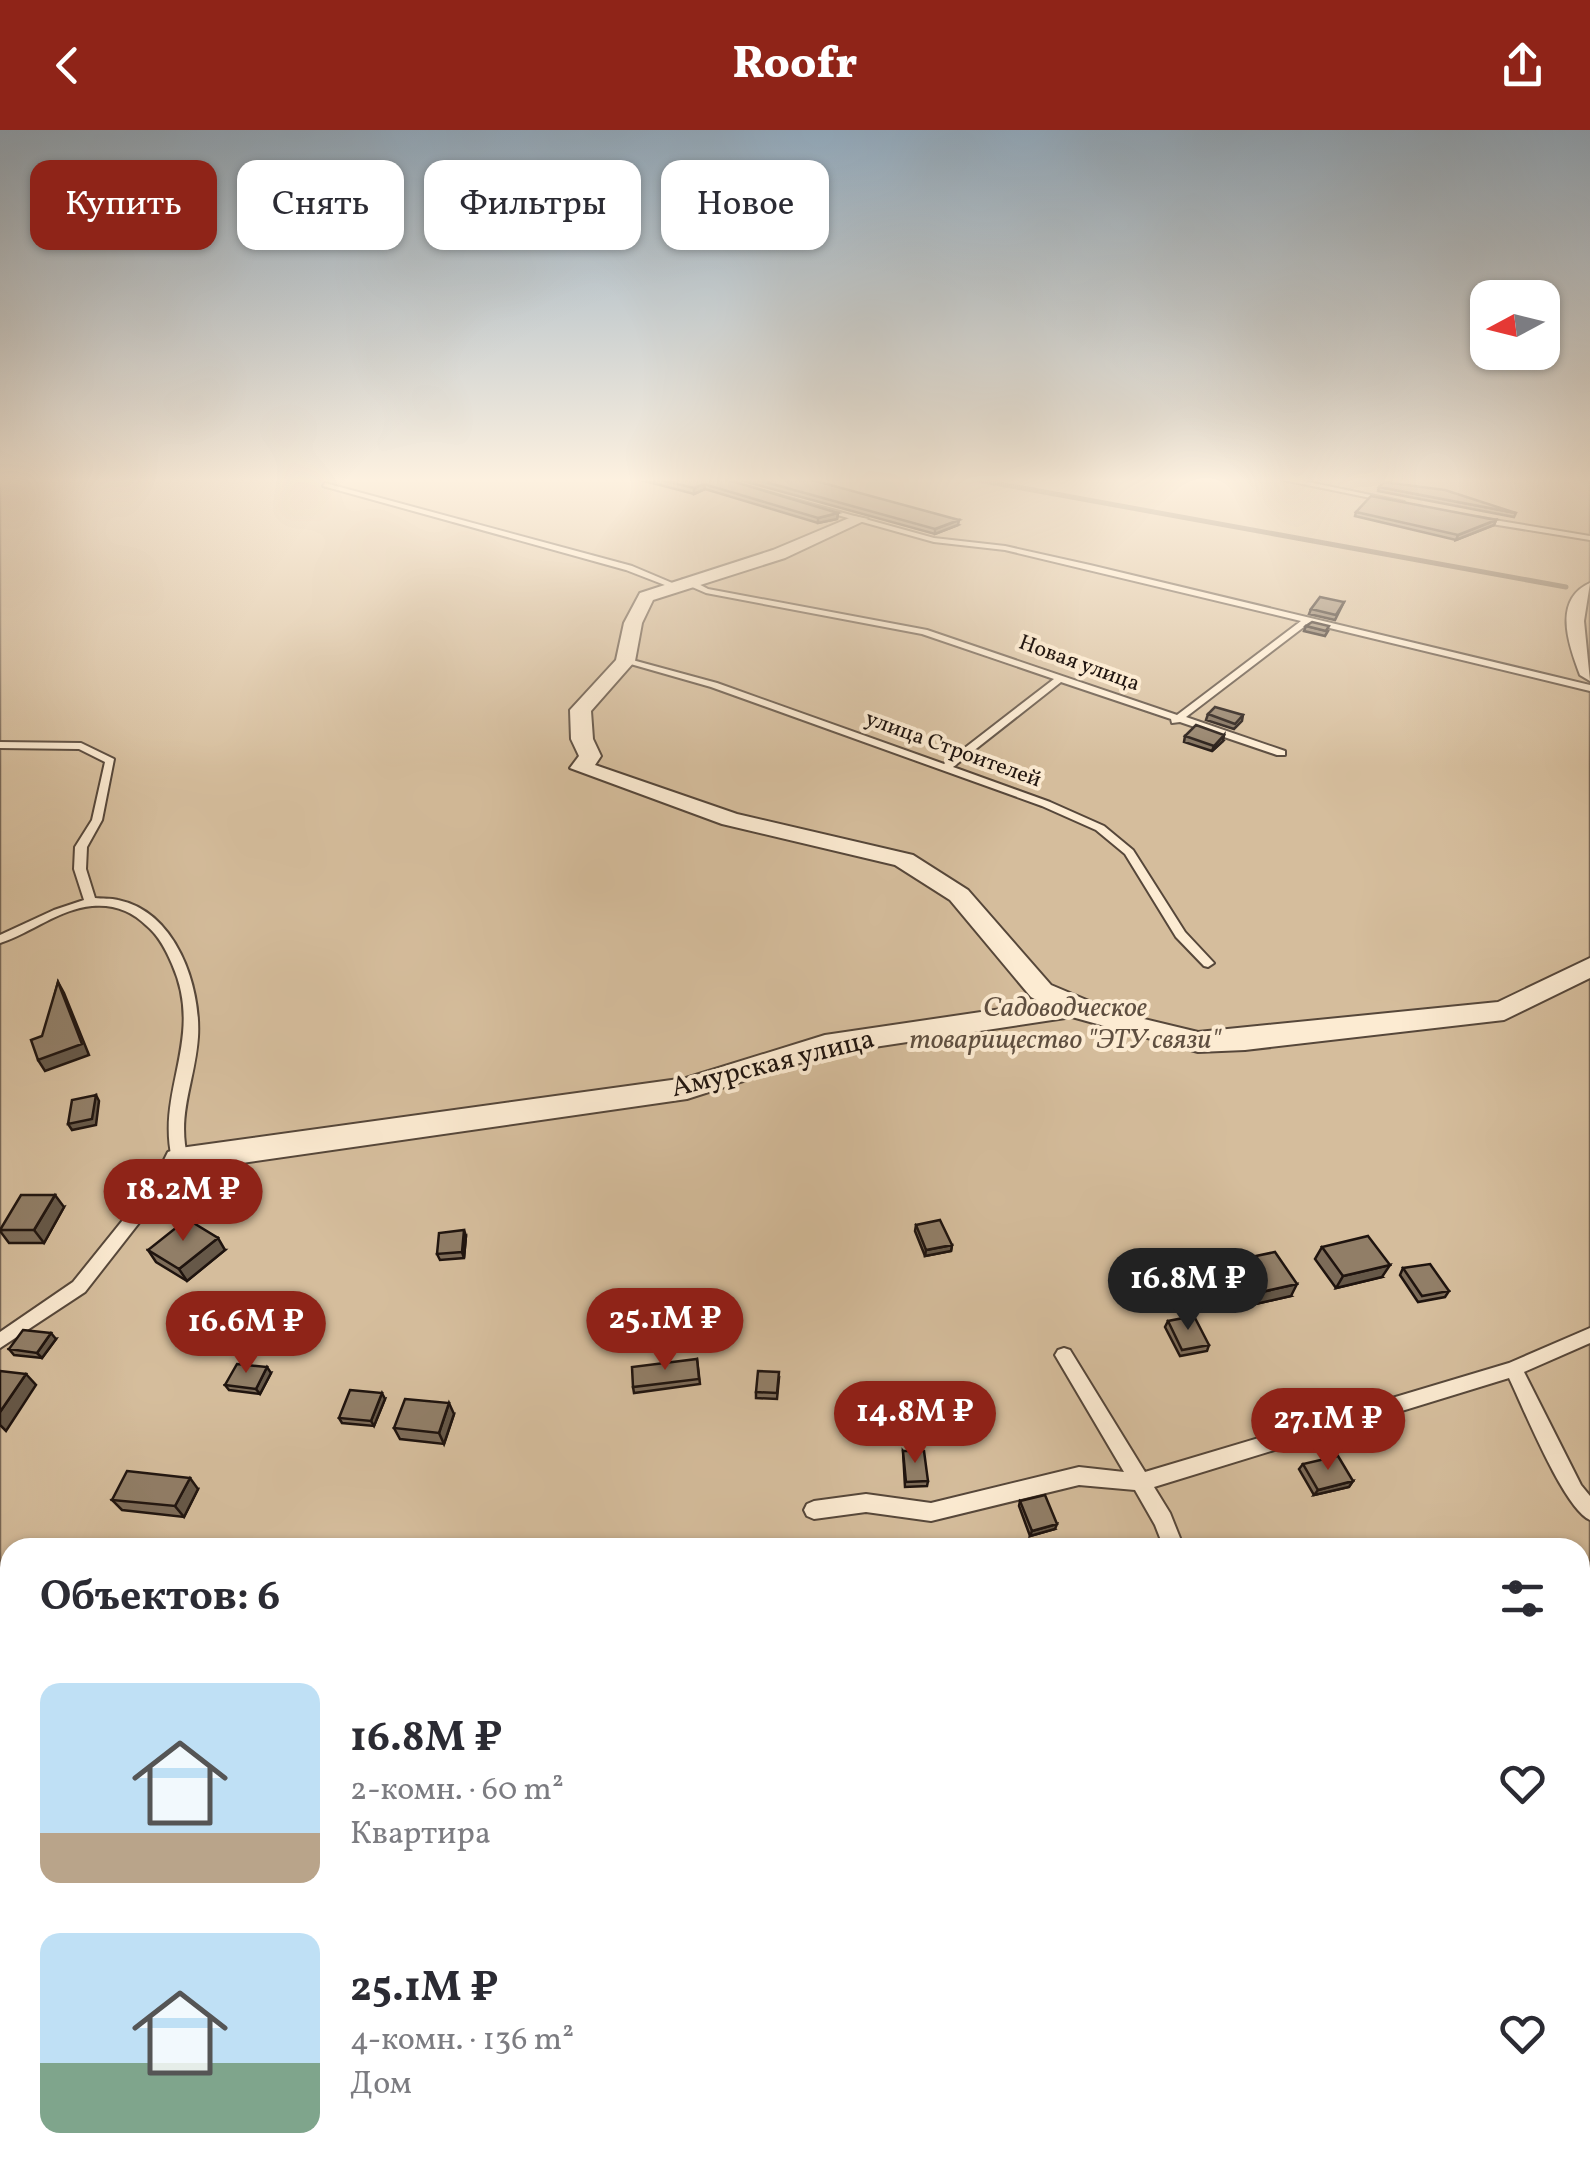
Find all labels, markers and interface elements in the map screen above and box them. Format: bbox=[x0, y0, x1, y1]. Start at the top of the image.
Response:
text: Roofr bbox=[732, 34, 858, 97]
icon: back bbox=[40, 38, 95, 93]
icon: share bbox=[1495, 38, 1550, 93]
chip: Купить bbox=[30, 160, 217, 250]
chip: Снять bbox=[237, 160, 404, 250]
chip: Фильтры bbox=[424, 160, 641, 250]
chip: Новое bbox=[661, 160, 829, 250]
north arrow bbox=[1470, 280, 1560, 370]
map controls bbox=[1470, 280, 1560, 370]
street label: Новая улица bbox=[1014, 628, 1144, 700]
street label: улица Строителей bbox=[861, 704, 1045, 796]
park label: Садоводческое товарищество "ЭТУ связи" bbox=[909, 989, 1223, 1060]
street label: Амурская улица bbox=[667, 1020, 879, 1108]
pin: 18.2M ₽ bbox=[91, 1159, 275, 1244]
text: 18.2M ₽ bbox=[126, 1169, 240, 1213]
pin: 16.8M ₽ bbox=[1096, 1248, 1280, 1333]
text: 16.8M ₽ bbox=[1130, 1258, 1246, 1302]
pin: 25.1M ₽ bbox=[573, 1288, 757, 1373]
pin: 16.6M ₽ bbox=[154, 1291, 338, 1376]
text: 25.1M ₽ bbox=[608, 1298, 722, 1342]
text: 16.6M ₽ bbox=[188, 1301, 304, 1345]
pin: 14.8M ₽ bbox=[823, 1381, 1007, 1466]
pin: 27.1M ₽ bbox=[1236, 1388, 1420, 1473]
text: 14.8M ₽ bbox=[856, 1391, 974, 1435]
text: 27.1M ₽ bbox=[1273, 1398, 1383, 1442]
text: Объектов: 6 bbox=[40, 1569, 280, 1628]
icon: filters bbox=[1495, 1571, 1550, 1626]
text: 16.8M ₽ bbox=[350, 1710, 503, 1769]
icon: home bbox=[120, 1723, 240, 1843]
icon: heart bbox=[1495, 1756, 1550, 1811]
text: 2-комн. · 60 m² bbox=[350, 1769, 564, 1813]
text: Квартира bbox=[350, 1813, 491, 1857]
text: 25.1M ₽ bbox=[350, 1960, 499, 2019]
icon: home bbox=[120, 1973, 240, 2093]
icon: heart bbox=[1495, 2006, 1550, 2061]
text: 4-комн. · 136 m² bbox=[350, 2019, 574, 2063]
text: Дом bbox=[350, 2063, 412, 2107]

